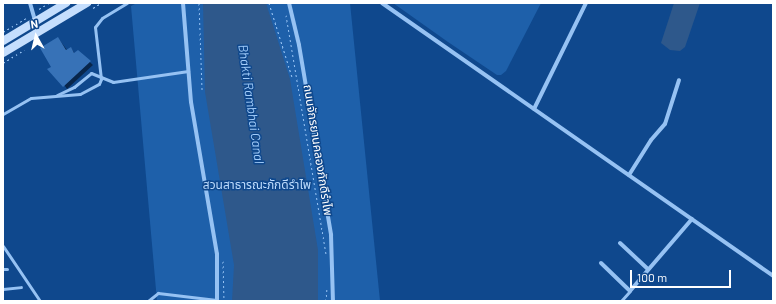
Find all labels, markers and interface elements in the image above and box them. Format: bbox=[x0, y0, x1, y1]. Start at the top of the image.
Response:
north arrow bbox=[16, 16, 56, 56]
text: N bbox=[30, 17, 39, 31]
water label: Bhakti Rambhai Canal bbox=[235, 43, 267, 165]
street label: ถนนจักรยานคลองภักดีรำไพ bbox=[301, 83, 335, 217]
park label: สวนสาธารณะภักดีรำไพ bbox=[203, 178, 311, 192]
scale bar bbox=[632, 262, 733, 288]
text: 100 m bbox=[637, 270, 667, 284]

